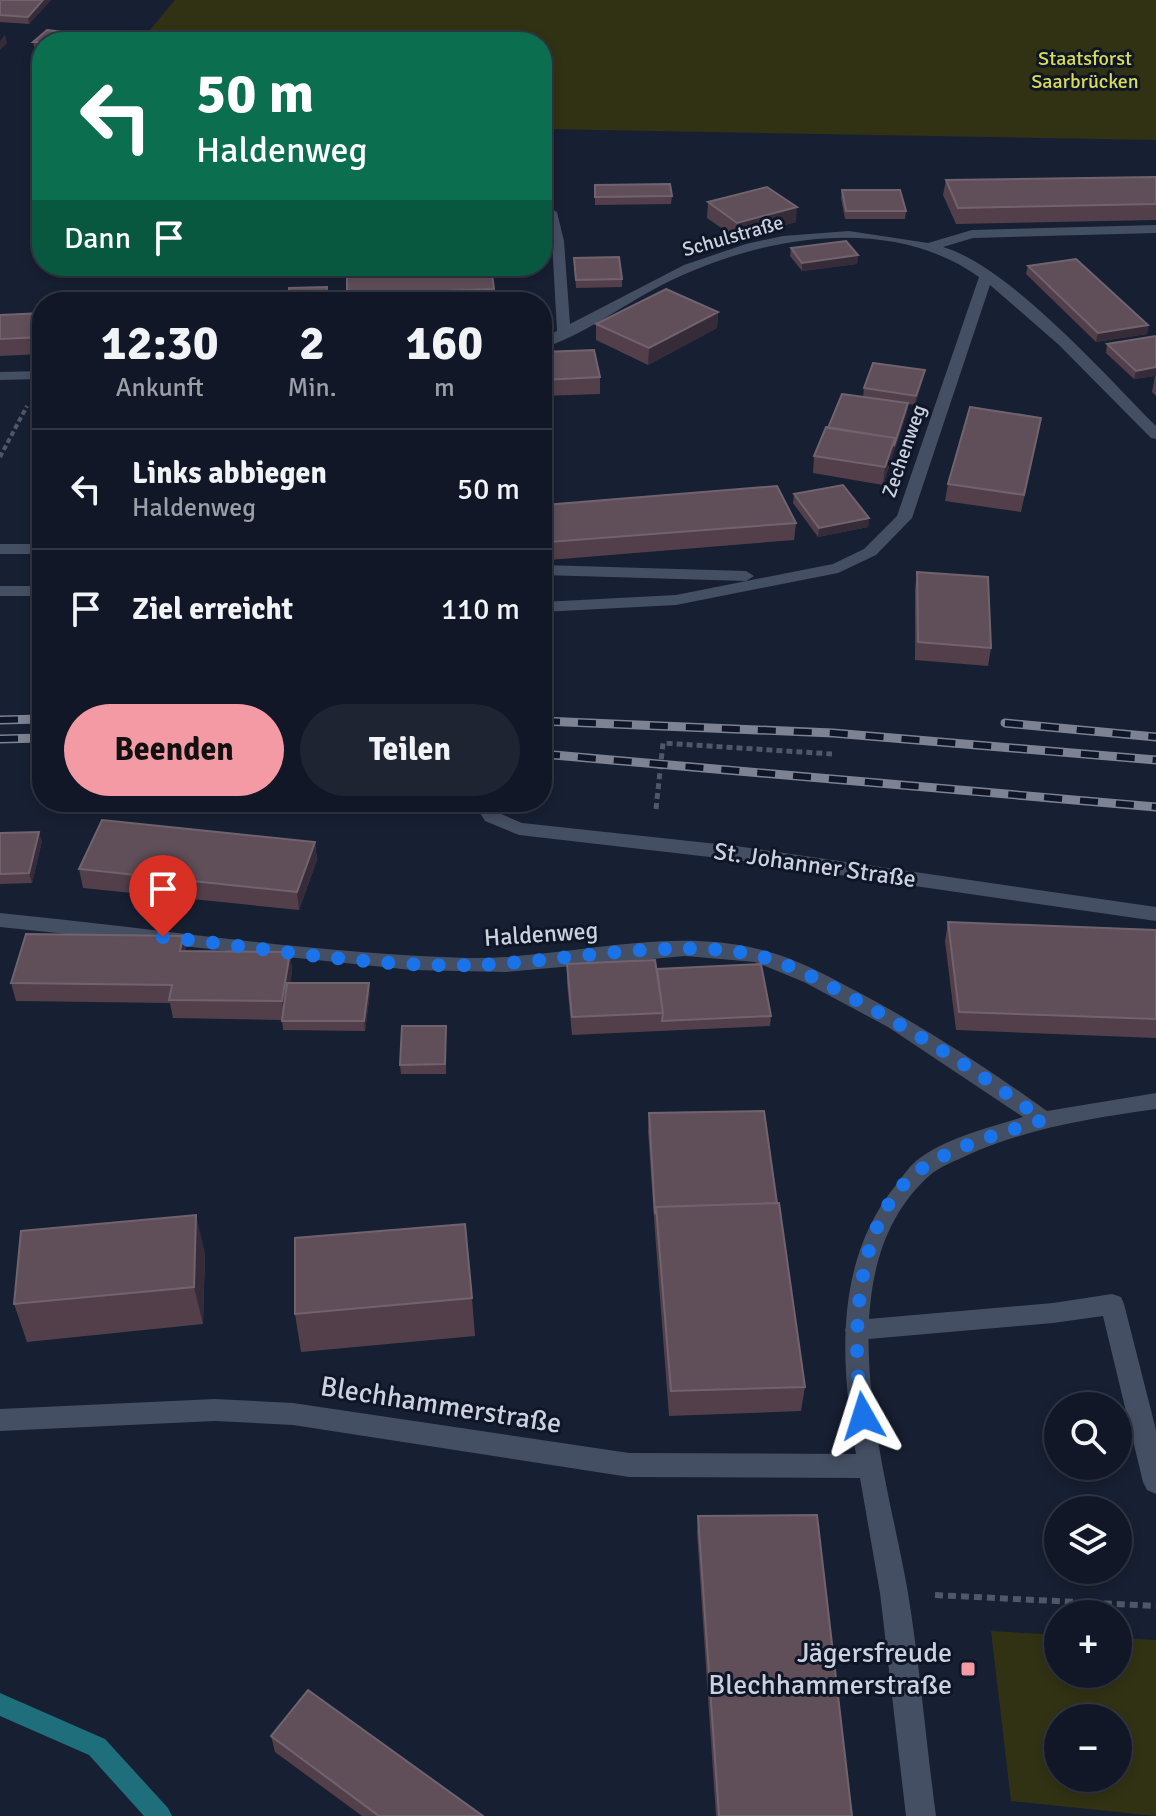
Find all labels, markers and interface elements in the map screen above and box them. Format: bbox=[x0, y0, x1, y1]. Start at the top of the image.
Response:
park label: Staatsforst Saarbrücken bbox=[1031, 46, 1139, 94]
text: 50 m bbox=[196, 59, 314, 128]
icon: left bbox=[64, 64, 168, 168]
text: Haldenweg bbox=[196, 128, 368, 173]
street label: Schulstraße bbox=[680, 210, 786, 262]
icon: arrive bbox=[147, 216, 191, 260]
text: Dann bbox=[64, 220, 131, 257]
text: 12:30 bbox=[101, 314, 219, 373]
text: 2 bbox=[299, 314, 325, 373]
text: 160 bbox=[405, 314, 483, 373]
text: Ankunft bbox=[116, 372, 204, 404]
text: Min. bbox=[287, 372, 337, 404]
text: m bbox=[434, 372, 455, 404]
street label: Zechenweg bbox=[876, 401, 932, 501]
text: Links abbiegen bbox=[132, 455, 327, 492]
icon: left bbox=[64, 467, 108, 511]
text: 50 m bbox=[457, 471, 520, 508]
text: Haldenweg bbox=[132, 492, 256, 524]
icon: arrive bbox=[64, 587, 108, 631]
text: Ziel erreicht bbox=[132, 591, 293, 628]
text: 110 m bbox=[441, 591, 520, 628]
button: Beenden bbox=[64, 704, 284, 796]
button: Teilen bbox=[300, 704, 520, 796]
street label: St. Johanner Straße bbox=[712, 836, 918, 894]
pin bbox=[129, 855, 197, 937]
icon: arrive bbox=[141, 867, 185, 911]
street label: Haldenweg bbox=[483, 915, 599, 953]
street label: Blechhammerstraße bbox=[318, 1369, 564, 1441]
position arrow bbox=[821, 1374, 905, 1458]
map controls bbox=[1044, 1392, 1132, 1792]
button: search bbox=[1044, 1392, 1132, 1480]
button: layers bbox=[1044, 1496, 1132, 1584]
button: + bbox=[1044, 1600, 1132, 1688]
place label: Jägersfreude Blechhammerstraße bbox=[708, 1636, 952, 1702]
marker: Jägersfreude Blechhammerstraße bbox=[959, 1660, 977, 1678]
button: − bbox=[1044, 1704, 1132, 1792]

